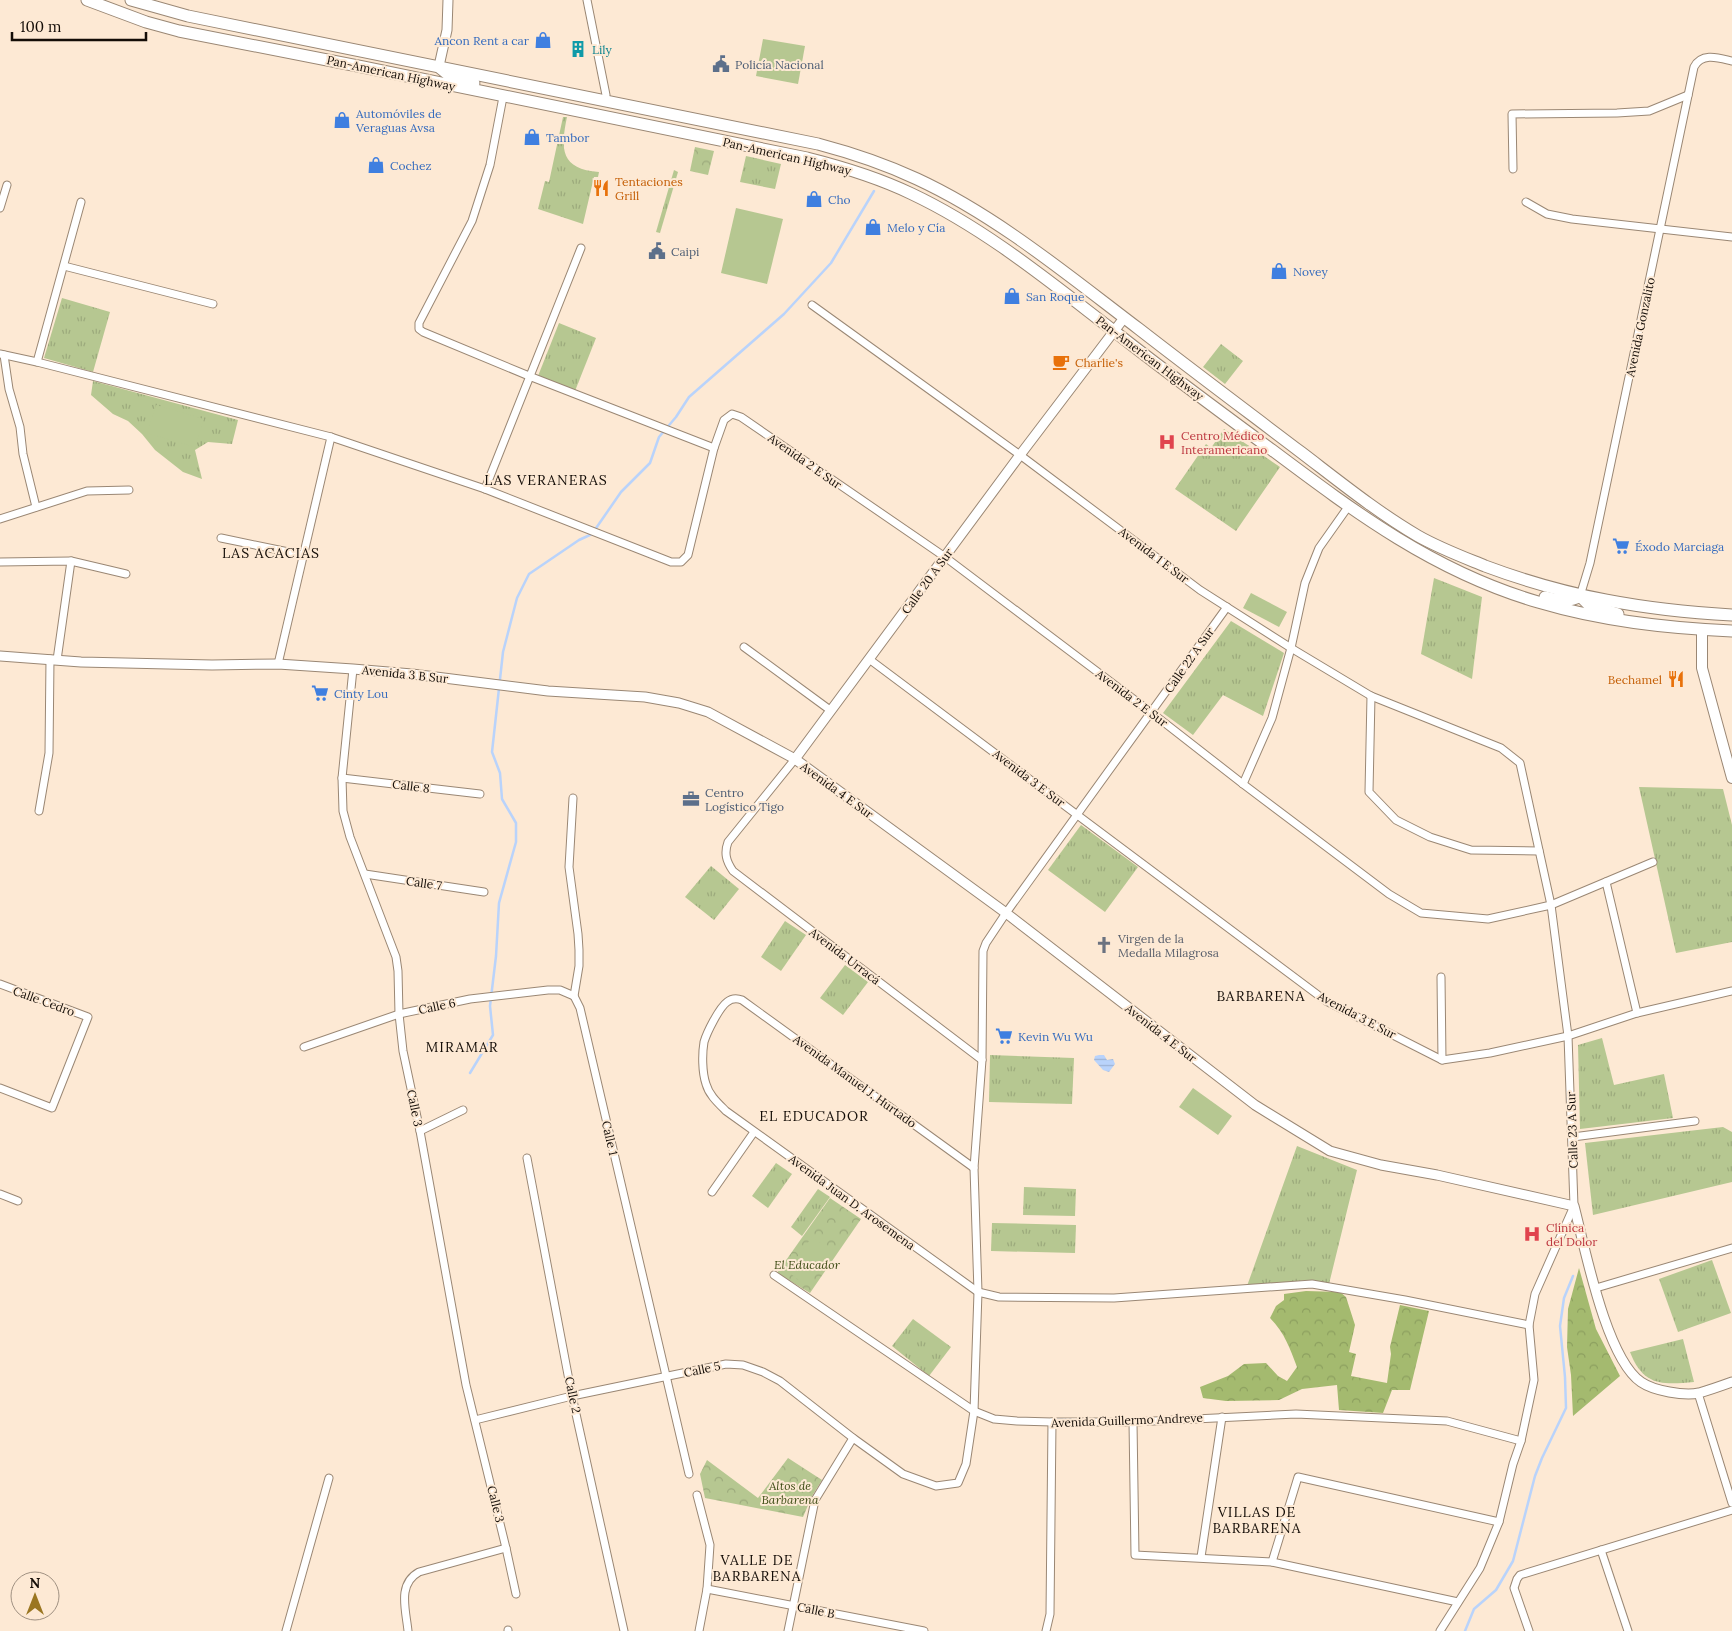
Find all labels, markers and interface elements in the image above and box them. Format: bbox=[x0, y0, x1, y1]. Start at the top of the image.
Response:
scale bar bbox=[12, 10, 146, 42]
text: 100 m bbox=[20, 17, 61, 36]
shop icon: Ancon Rent a car bbox=[533, 30, 553, 50]
place label: Ancon Rent a car bbox=[433, 33, 530, 48]
building icon: Lily bbox=[568, 39, 588, 59]
place label: Lily bbox=[592, 42, 613, 57]
street label: Pan-American Highway bbox=[325, 52, 457, 94]
public building icon: Policía Nacional bbox=[711, 54, 731, 74]
place label: Policía Nacional bbox=[735, 57, 824, 72]
place label: Automóviles de Veraguas Avsa bbox=[355, 106, 442, 135]
shop icon: Automóviles de Veraguas Avsa bbox=[332, 110, 352, 130]
shop icon: Tambor bbox=[522, 127, 542, 147]
place label: Tambor bbox=[546, 130, 590, 145]
street label: Pan-American Highway bbox=[721, 134, 853, 178]
shop icon: Cochez bbox=[366, 155, 386, 175]
place label: Cochez bbox=[390, 158, 432, 173]
place label: Tentaciones Grill bbox=[615, 174, 683, 203]
restaurant icon: Tentaciones Grill bbox=[591, 178, 611, 198]
shop icon: Cho bbox=[804, 189, 824, 209]
place label: Cho bbox=[828, 192, 851, 207]
shop icon: Melo y Cía bbox=[863, 217, 883, 237]
place label: Melo y Cía bbox=[887, 220, 945, 235]
public building icon: Caipi bbox=[647, 241, 667, 261]
place label: Caipi bbox=[671, 244, 700, 259]
shop icon: Novey bbox=[1269, 261, 1289, 281]
place label: Novey bbox=[1293, 264, 1328, 279]
street label: Avenida Gonzalito bbox=[1622, 276, 1658, 379]
shop icon: San Roque bbox=[1002, 286, 1022, 306]
place label: San Roque bbox=[1026, 289, 1085, 304]
street label: Pan-American Highway bbox=[1093, 313, 1207, 404]
cafe icon: Charlie's bbox=[1051, 352, 1071, 372]
place label: Charlie's bbox=[1075, 355, 1123, 370]
place label: Centro Médico Interamericano bbox=[1181, 428, 1267, 457]
street label: Avenida 2 E Sur bbox=[765, 430, 845, 492]
hospital icon: Centro Médico Interamericano bbox=[1157, 432, 1177, 452]
district label: LAS VERANERAS bbox=[484, 471, 608, 489]
street label: Avenida 1 E Sur bbox=[1115, 523, 1193, 587]
supermarket icon: Éxodo Marciaga bbox=[1611, 536, 1631, 556]
place label: Éxodo Marciaga bbox=[1635, 539, 1724, 554]
district label: LAS ACACIAS bbox=[222, 544, 320, 562]
street label: Calle 20 A Sur bbox=[898, 545, 956, 617]
street label: Calle 22 A Sur bbox=[1161, 624, 1218, 696]
street label: Avenida 3 B Sur bbox=[360, 662, 450, 686]
street label: Avenida 2 E Sur bbox=[1092, 665, 1172, 730]
restaurant icon: Bechamel bbox=[1666, 669, 1686, 689]
place label: Bechamel bbox=[1608, 672, 1662, 687]
supermarket icon: Cinty Lou bbox=[310, 683, 330, 703]
place label: Cinty Lou bbox=[334, 686, 388, 701]
street label: Avenida 3 E Sur bbox=[989, 745, 1069, 811]
street label: Avenida 4 E Sur bbox=[797, 758, 877, 822]
street label: Calle 8 bbox=[391, 776, 431, 796]
place label: Centro Logístico Tigo bbox=[705, 785, 784, 814]
office icon: Centro Logístico Tigo bbox=[681, 789, 701, 809]
street label: Calle 7 bbox=[405, 873, 443, 893]
street label: Avenida Urracá bbox=[806, 924, 883, 988]
place label: Virgen de la Medalla Milagrosa bbox=[1117, 931, 1219, 960]
church icon: Virgen de la Medalla Milagrosa bbox=[1094, 935, 1114, 955]
street label: Calle Cedro bbox=[11, 983, 77, 1019]
district label: BARBARENA bbox=[1217, 987, 1305, 1005]
street label: Avenida 3 E Sur bbox=[1314, 988, 1399, 1042]
street label: Calle 6 bbox=[417, 995, 457, 1017]
street label: Avenida 4 E Sur bbox=[1122, 1000, 1200, 1066]
supermarket icon: Kevin Wu Wu bbox=[994, 1026, 1014, 1046]
place label: Kevin Wu Wu bbox=[1018, 1029, 1093, 1044]
street label: Avenida Manuel J. Hurtado bbox=[790, 1031, 919, 1131]
district label: MIRAMAR bbox=[425, 1038, 499, 1056]
street label: Calle 3 bbox=[404, 1088, 426, 1128]
street label: Calle 23 A Sur bbox=[1563, 1091, 1581, 1169]
district label: EL EDUCADOR bbox=[759, 1107, 869, 1125]
street label: Calle 1 bbox=[599, 1119, 621, 1157]
street label: Avenida Juan D. Arosemena bbox=[785, 1151, 918, 1253]
place label: Clínica del Dolor bbox=[1546, 1220, 1598, 1249]
hospital icon: Clínica del Dolor bbox=[1522, 1224, 1542, 1244]
park label: El Educador bbox=[774, 1257, 840, 1272]
street label: Calle 5 bbox=[682, 1358, 722, 1380]
street label: Calle 2 bbox=[562, 1375, 584, 1415]
street label: Avenida Guillermo Andreve bbox=[1050, 1410, 1204, 1430]
park label: Altos de Barbarena bbox=[761, 1478, 819, 1507]
street label: Calle 3 bbox=[484, 1484, 508, 1524]
district label: VILLAS DE BARBARENA bbox=[1213, 1503, 1301, 1537]
district label: VALLE DE BARBARENA bbox=[713, 1551, 801, 1585]
north arrow bbox=[10, 1571, 60, 1621]
text: N bbox=[30, 1574, 41, 1592]
street label: Calle B bbox=[796, 1599, 836, 1621]

